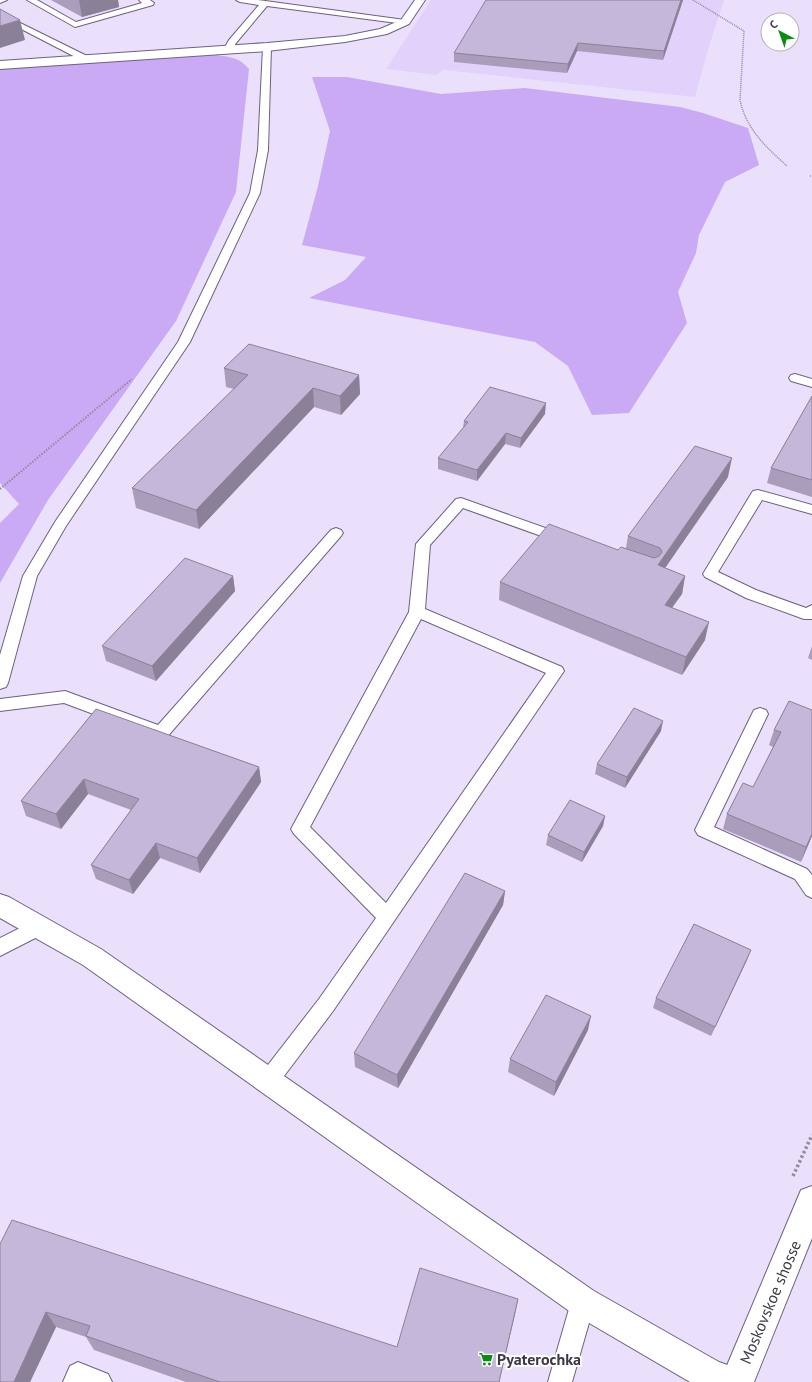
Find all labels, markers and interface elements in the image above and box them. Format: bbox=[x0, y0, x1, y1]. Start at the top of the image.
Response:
north arrow bbox=[760, 12, 800, 52]
text: С bbox=[767, 17, 780, 32]
street label: Moskovskoe shosse bbox=[735, 1237, 805, 1367]
place label: Pyaterochka bbox=[497, 1349, 581, 1369]
supermarket icon: Pyaterochka bbox=[478, 1351, 494, 1367]

